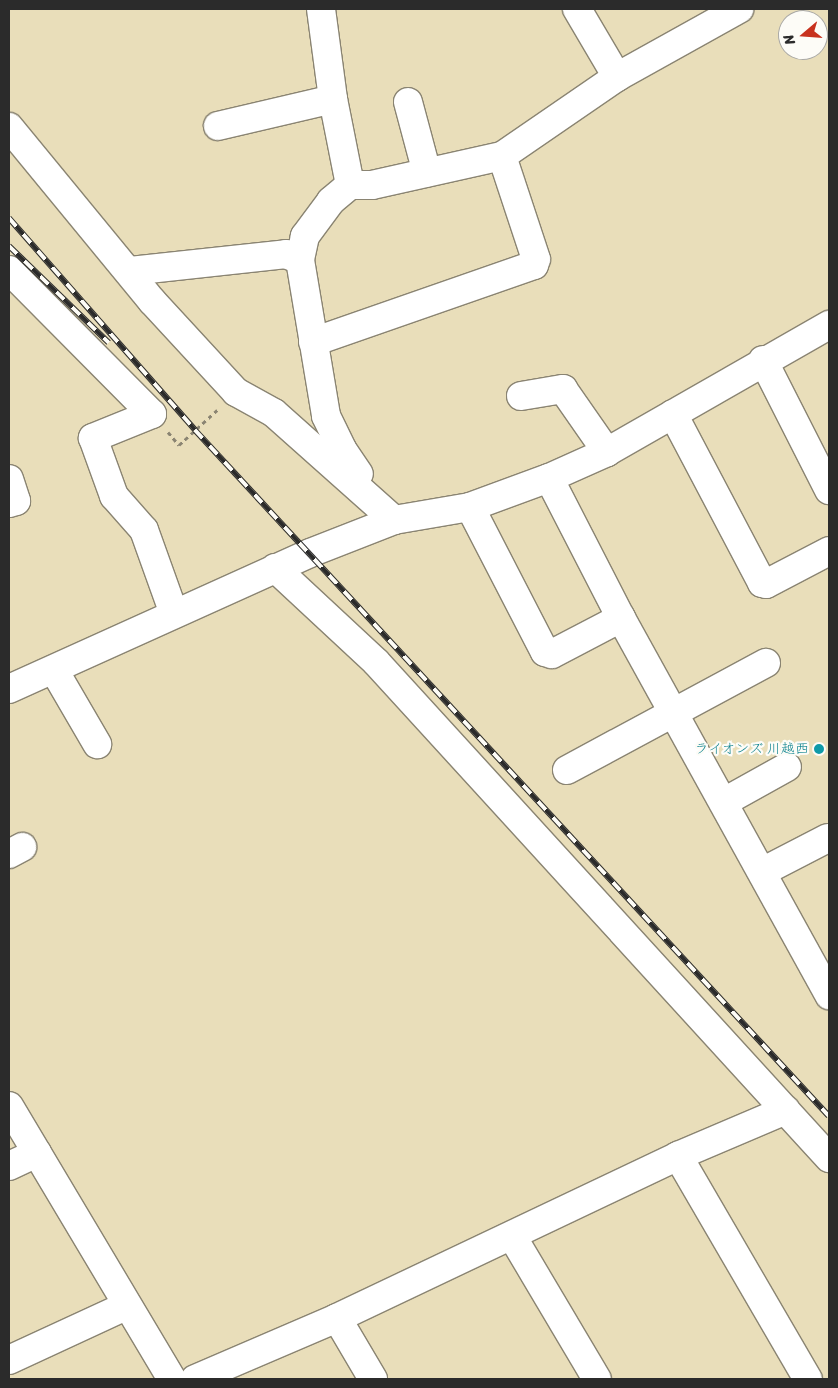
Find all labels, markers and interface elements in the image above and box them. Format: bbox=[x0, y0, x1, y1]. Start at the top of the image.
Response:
north arrow bbox=[778, 10, 828, 60]
text: N bbox=[776, 31, 803, 48]
place label: ライオンズ 川越西 bbox=[693, 741, 809, 757]
marker: ライオンズ 川越西 bbox=[813, 743, 825, 755]

